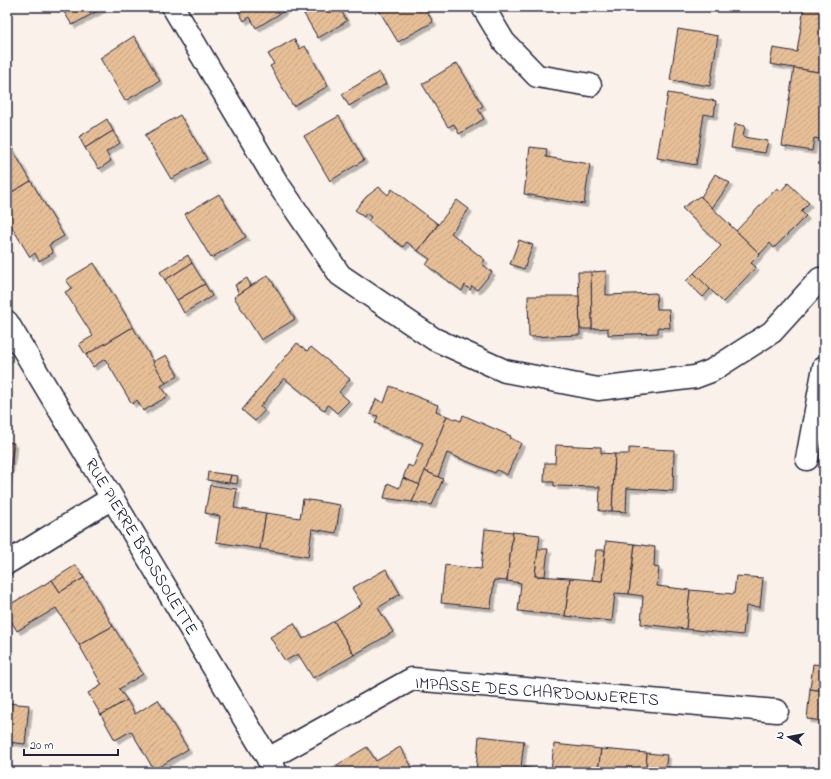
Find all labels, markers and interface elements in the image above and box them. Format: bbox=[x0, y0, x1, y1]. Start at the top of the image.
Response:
street label: RUE PIERRE BROSSOLETTE bbox=[78, 454, 204, 640]
street label: IMPASSE DES CHARDONNERETS bbox=[414, 671, 660, 713]
north arrow bbox=[769, 717, 809, 757]
text: N bbox=[772, 730, 789, 740]
scale bar bbox=[24, 731, 118, 757]
text: 20 m bbox=[30, 737, 53, 755]

